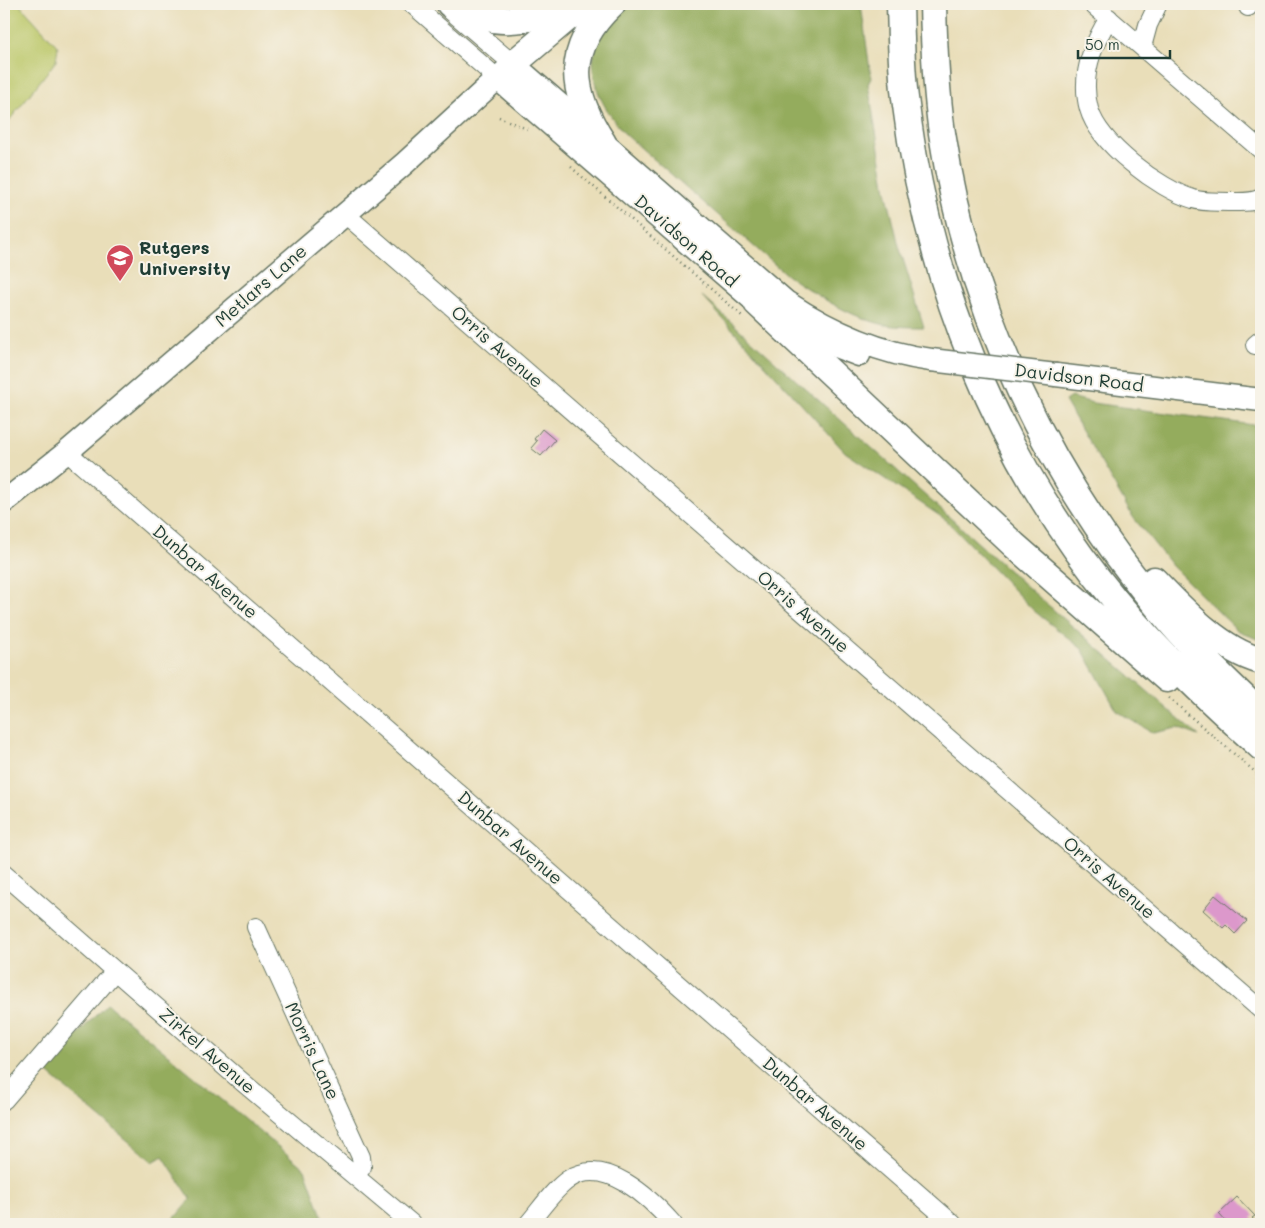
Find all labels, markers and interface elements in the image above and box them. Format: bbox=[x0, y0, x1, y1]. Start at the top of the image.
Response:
scale bar bbox=[1078, 28, 1170, 60]
text: 50 m bbox=[1085, 34, 1120, 54]
street label: Davidson Road bbox=[630, 189, 744, 292]
place label: Rutgers University bbox=[139, 235, 231, 280]
street label: Metlars Lane bbox=[209, 239, 311, 332]
school or university icon: Rutgers University bbox=[105, 243, 135, 282]
street label: Orris Avenue bbox=[447, 300, 549, 393]
street label: Davidson Road bbox=[1013, 357, 1145, 397]
street label: Dunbar Avenue bbox=[148, 519, 263, 624]
street label: Orris Avenue bbox=[753, 565, 855, 658]
street label: Dunbar Avenue bbox=[453, 785, 568, 890]
street label: Orris Avenue bbox=[1059, 831, 1161, 924]
street label: Morris Lane bbox=[280, 998, 346, 1103]
street label: Zirkel Avenue bbox=[155, 1002, 261, 1099]
street label: Dunbar Avenue bbox=[758, 1051, 873, 1156]

